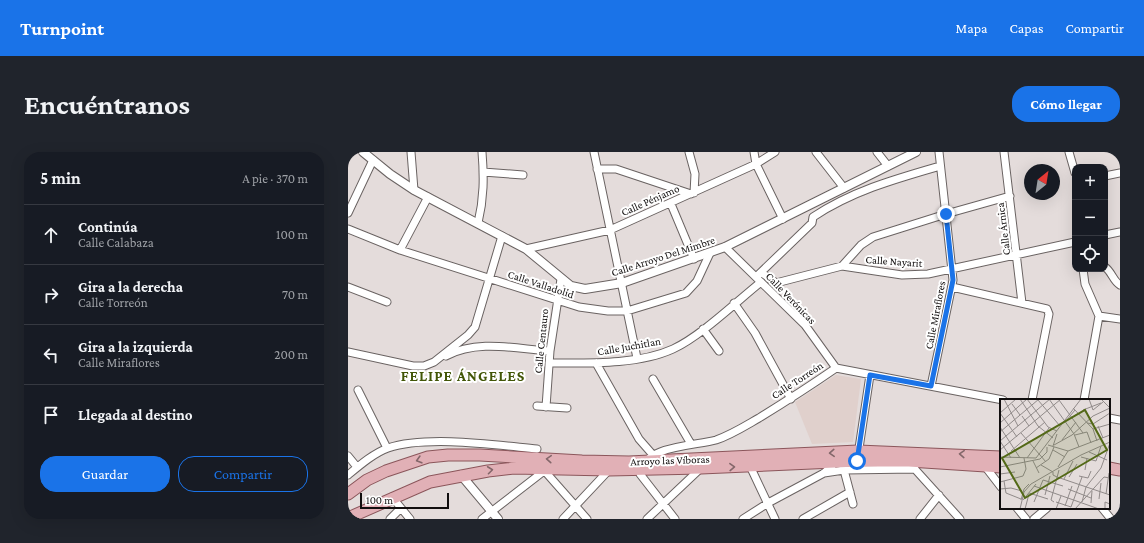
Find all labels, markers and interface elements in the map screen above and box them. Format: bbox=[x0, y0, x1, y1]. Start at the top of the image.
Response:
text: Turnpoint bbox=[20, 18, 104, 39]
text: Mapa bbox=[956, 20, 988, 36]
text: Capas bbox=[1010, 20, 1044, 36]
text: Compartir bbox=[1066, 20, 1124, 36]
button: Cómo llegar bbox=[1012, 86, 1120, 122]
text: Encuéntranos bbox=[24, 89, 190, 120]
north arrow bbox=[1024, 164, 1060, 200]
map controls bbox=[1072, 164, 1108, 272]
button: + bbox=[1072, 164, 1108, 200]
text: 5 min bbox=[40, 169, 81, 188]
text: A pie · 370 m bbox=[242, 171, 308, 186]
street label: Calle Pénjamo bbox=[619, 182, 682, 219]
button: − bbox=[1072, 200, 1108, 236]
street label: Calle Árnica bbox=[994, 202, 1012, 256]
route end bbox=[937, 205, 955, 223]
text: Continúa bbox=[78, 219, 138, 235]
icon: ahead bbox=[40, 224, 62, 246]
text: 100 m bbox=[276, 227, 308, 242]
street label: Calle Arroyo Del Mimbre bbox=[610, 234, 717, 279]
text: Calle Calabaza bbox=[78, 235, 154, 250]
button: locate bbox=[1072, 236, 1108, 272]
street label: Calle Nayarit bbox=[865, 253, 923, 270]
street label: Calle Valladolid bbox=[506, 268, 576, 300]
street label: Calle Verónicas bbox=[763, 270, 819, 326]
text: Gira a la derecha bbox=[78, 279, 183, 295]
street label: Calle Miraflores bbox=[923, 280, 947, 350]
icon: right bbox=[40, 284, 62, 306]
text: 70 m bbox=[282, 287, 308, 302]
text: Calle Torreón bbox=[78, 295, 148, 310]
street label: Calle Centauro bbox=[532, 308, 550, 374]
street label: Calle Juchitlan bbox=[596, 335, 662, 358]
text: Gira a la izquierda bbox=[78, 339, 193, 355]
icon: left bbox=[40, 344, 62, 366]
text: 200 m bbox=[274, 347, 308, 362]
text: Calle Miraflores bbox=[78, 355, 160, 370]
street label: Calle Torreón bbox=[769, 359, 825, 401]
district label: FELIPE ÁNGELES bbox=[401, 368, 525, 384]
inset map bbox=[1000, 399, 1110, 509]
icon: arrive bbox=[40, 404, 62, 426]
text: Llegada al destino bbox=[78, 407, 193, 423]
one-way arrow bbox=[829, 448, 835, 457]
one-way arrow bbox=[959, 450, 965, 459]
route start bbox=[848, 452, 866, 470]
street label: Arroyo las Víboras bbox=[630, 453, 710, 468]
one-way arrow bbox=[416, 455, 423, 464]
one-way arrow bbox=[545, 455, 552, 464]
button: Guardar bbox=[40, 456, 170, 492]
button: Compartir bbox=[178, 456, 308, 492]
one-way arrow bbox=[729, 463, 735, 471]
one-way arrow bbox=[487, 466, 493, 475]
scale bar bbox=[360, 491, 449, 510]
text: 100 m bbox=[366, 494, 393, 506]

